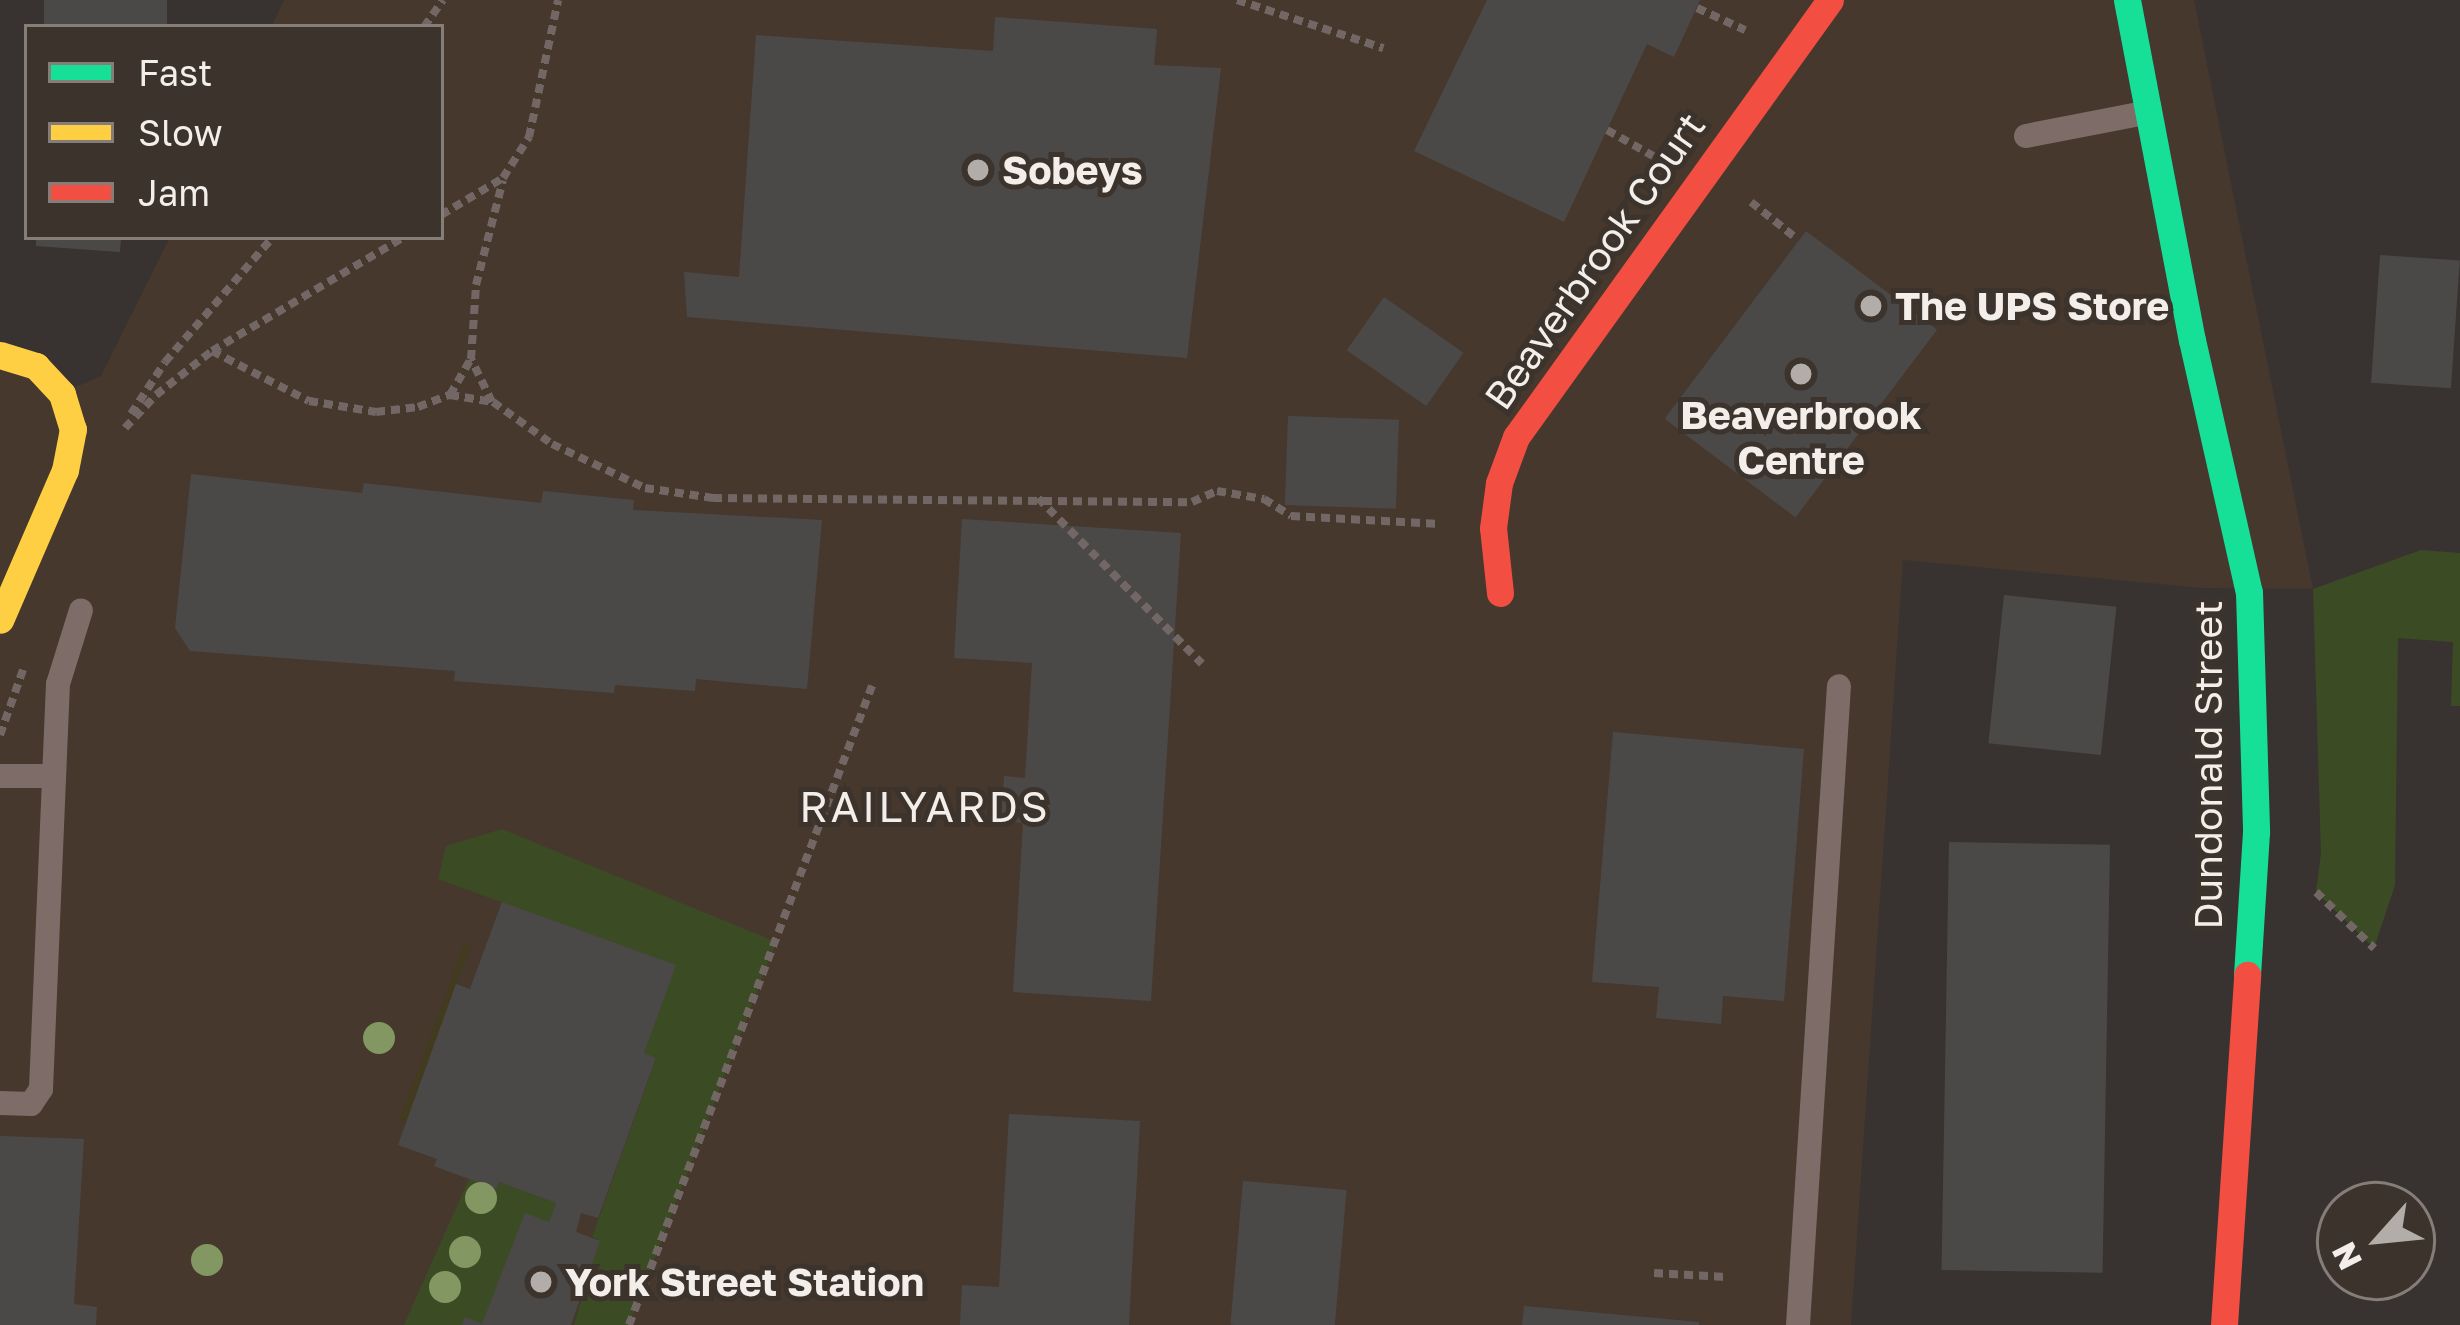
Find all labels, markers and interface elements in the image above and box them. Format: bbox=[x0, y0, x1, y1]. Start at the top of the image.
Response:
legend bbox=[24, 24, 444, 240]
text: Fast bbox=[138, 51, 213, 94]
street label: Beaverbrook Court bbox=[1475, 104, 1715, 418]
text: Slow bbox=[138, 111, 223, 154]
place label: Sobeys bbox=[1002, 147, 1143, 193]
marker: Sobeys bbox=[965, 157, 991, 183]
text: Jam bbox=[138, 171, 210, 214]
place label: The UPS Store bbox=[1895, 283, 2169, 329]
marker: The UPS Store bbox=[1858, 293, 1884, 319]
marker: Beaverbrook Centre bbox=[1788, 361, 1814, 387]
place label: Beaverbrook Centre bbox=[1680, 393, 1922, 484]
street label: Dundonald Street bbox=[2185, 600, 2231, 930]
district label: RAILYARDS bbox=[799, 781, 1051, 831]
north arrow bbox=[2316, 1181, 2436, 1301]
text: N bbox=[2323, 1236, 2369, 1276]
place label: York Street Station bbox=[565, 1259, 924, 1305]
marker: York Street Station bbox=[528, 1269, 554, 1295]

